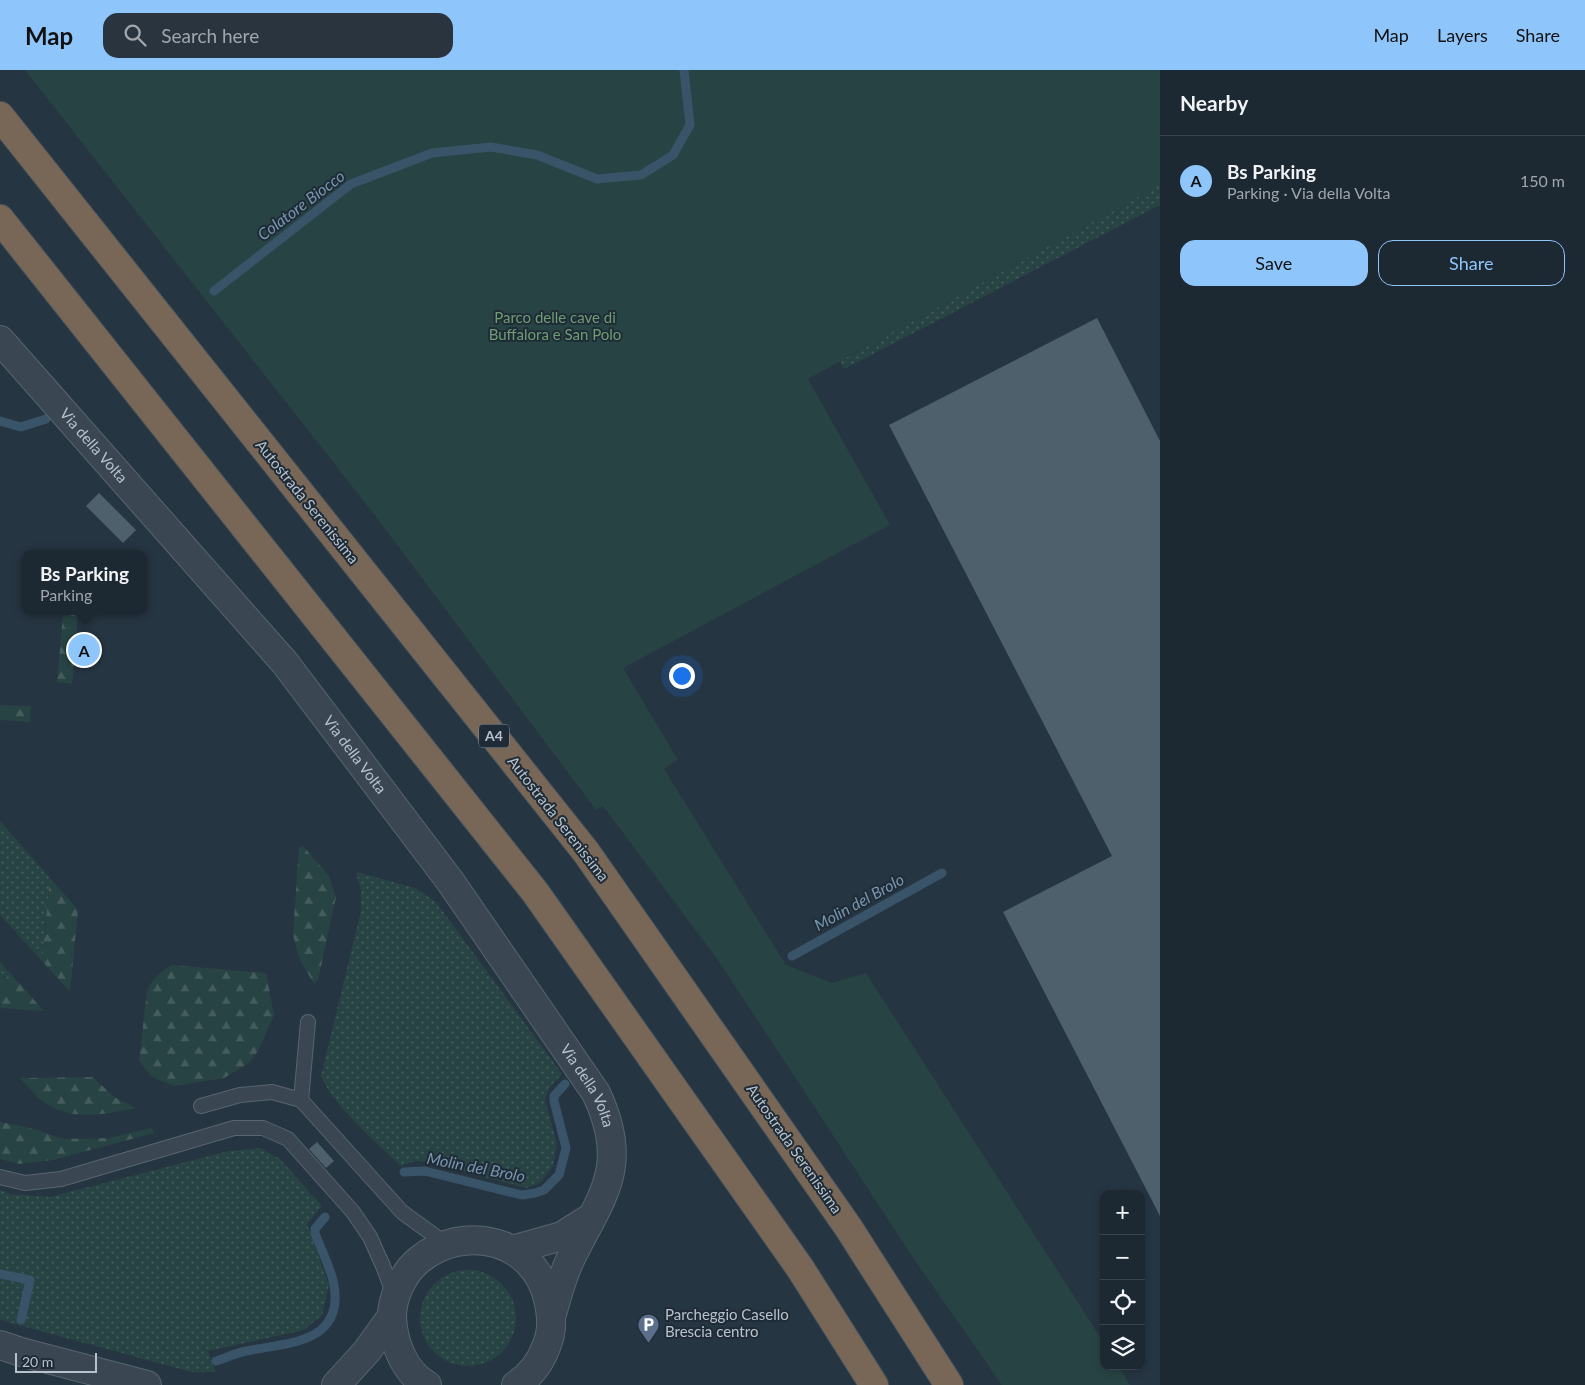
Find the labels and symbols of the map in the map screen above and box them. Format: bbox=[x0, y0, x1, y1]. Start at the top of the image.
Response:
water label: Colatore Biocco bbox=[253, 166, 348, 244]
park label: Parco delle cave di Buffalora e San Polo bbox=[489, 308, 621, 343]
street label: Via della Volta bbox=[56, 404, 132, 486]
street label: Autostrada Serenissima bbox=[252, 436, 363, 567]
pin: A bbox=[68, 631, 100, 669]
your location bbox=[669, 663, 695, 689]
street label: Via della Volta bbox=[320, 712, 391, 797]
road number: A4 bbox=[479, 724, 509, 748]
street label: Autostrada Serenissima bbox=[504, 752, 613, 885]
water label: Molin del Brolo bbox=[811, 869, 907, 934]
street label: Via della Volta bbox=[557, 1040, 618, 1129]
street label: Autostrada Serenissima bbox=[743, 1080, 846, 1217]
water label: Molin del Brolo bbox=[425, 1148, 527, 1185]
place label: Parcheggio Casello Brescia centro bbox=[665, 1305, 789, 1340]
parking icon: Parcheggio Casello Brescia centro bbox=[637, 1312, 661, 1343]
scale bar bbox=[15, 1350, 98, 1373]

